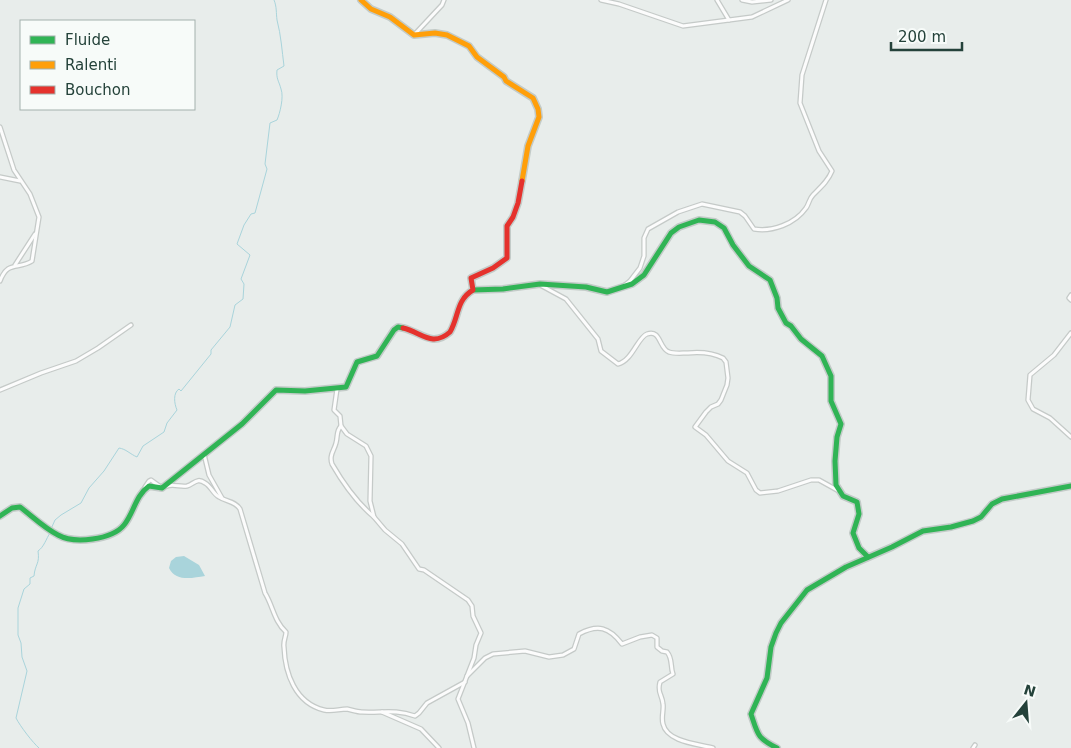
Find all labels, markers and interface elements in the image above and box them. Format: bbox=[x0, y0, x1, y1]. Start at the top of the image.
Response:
legend bbox=[20, 20, 195, 110]
scale bar bbox=[891, 20, 962, 52]
text: 200 m bbox=[898, 28, 946, 46]
text: Fluide bbox=[65, 31, 110, 49]
text: Ralenti bbox=[65, 56, 117, 74]
text: Bouchon bbox=[65, 81, 130, 99]
north arrow bbox=[1001, 678, 1051, 728]
text: N bbox=[1022, 681, 1038, 700]

